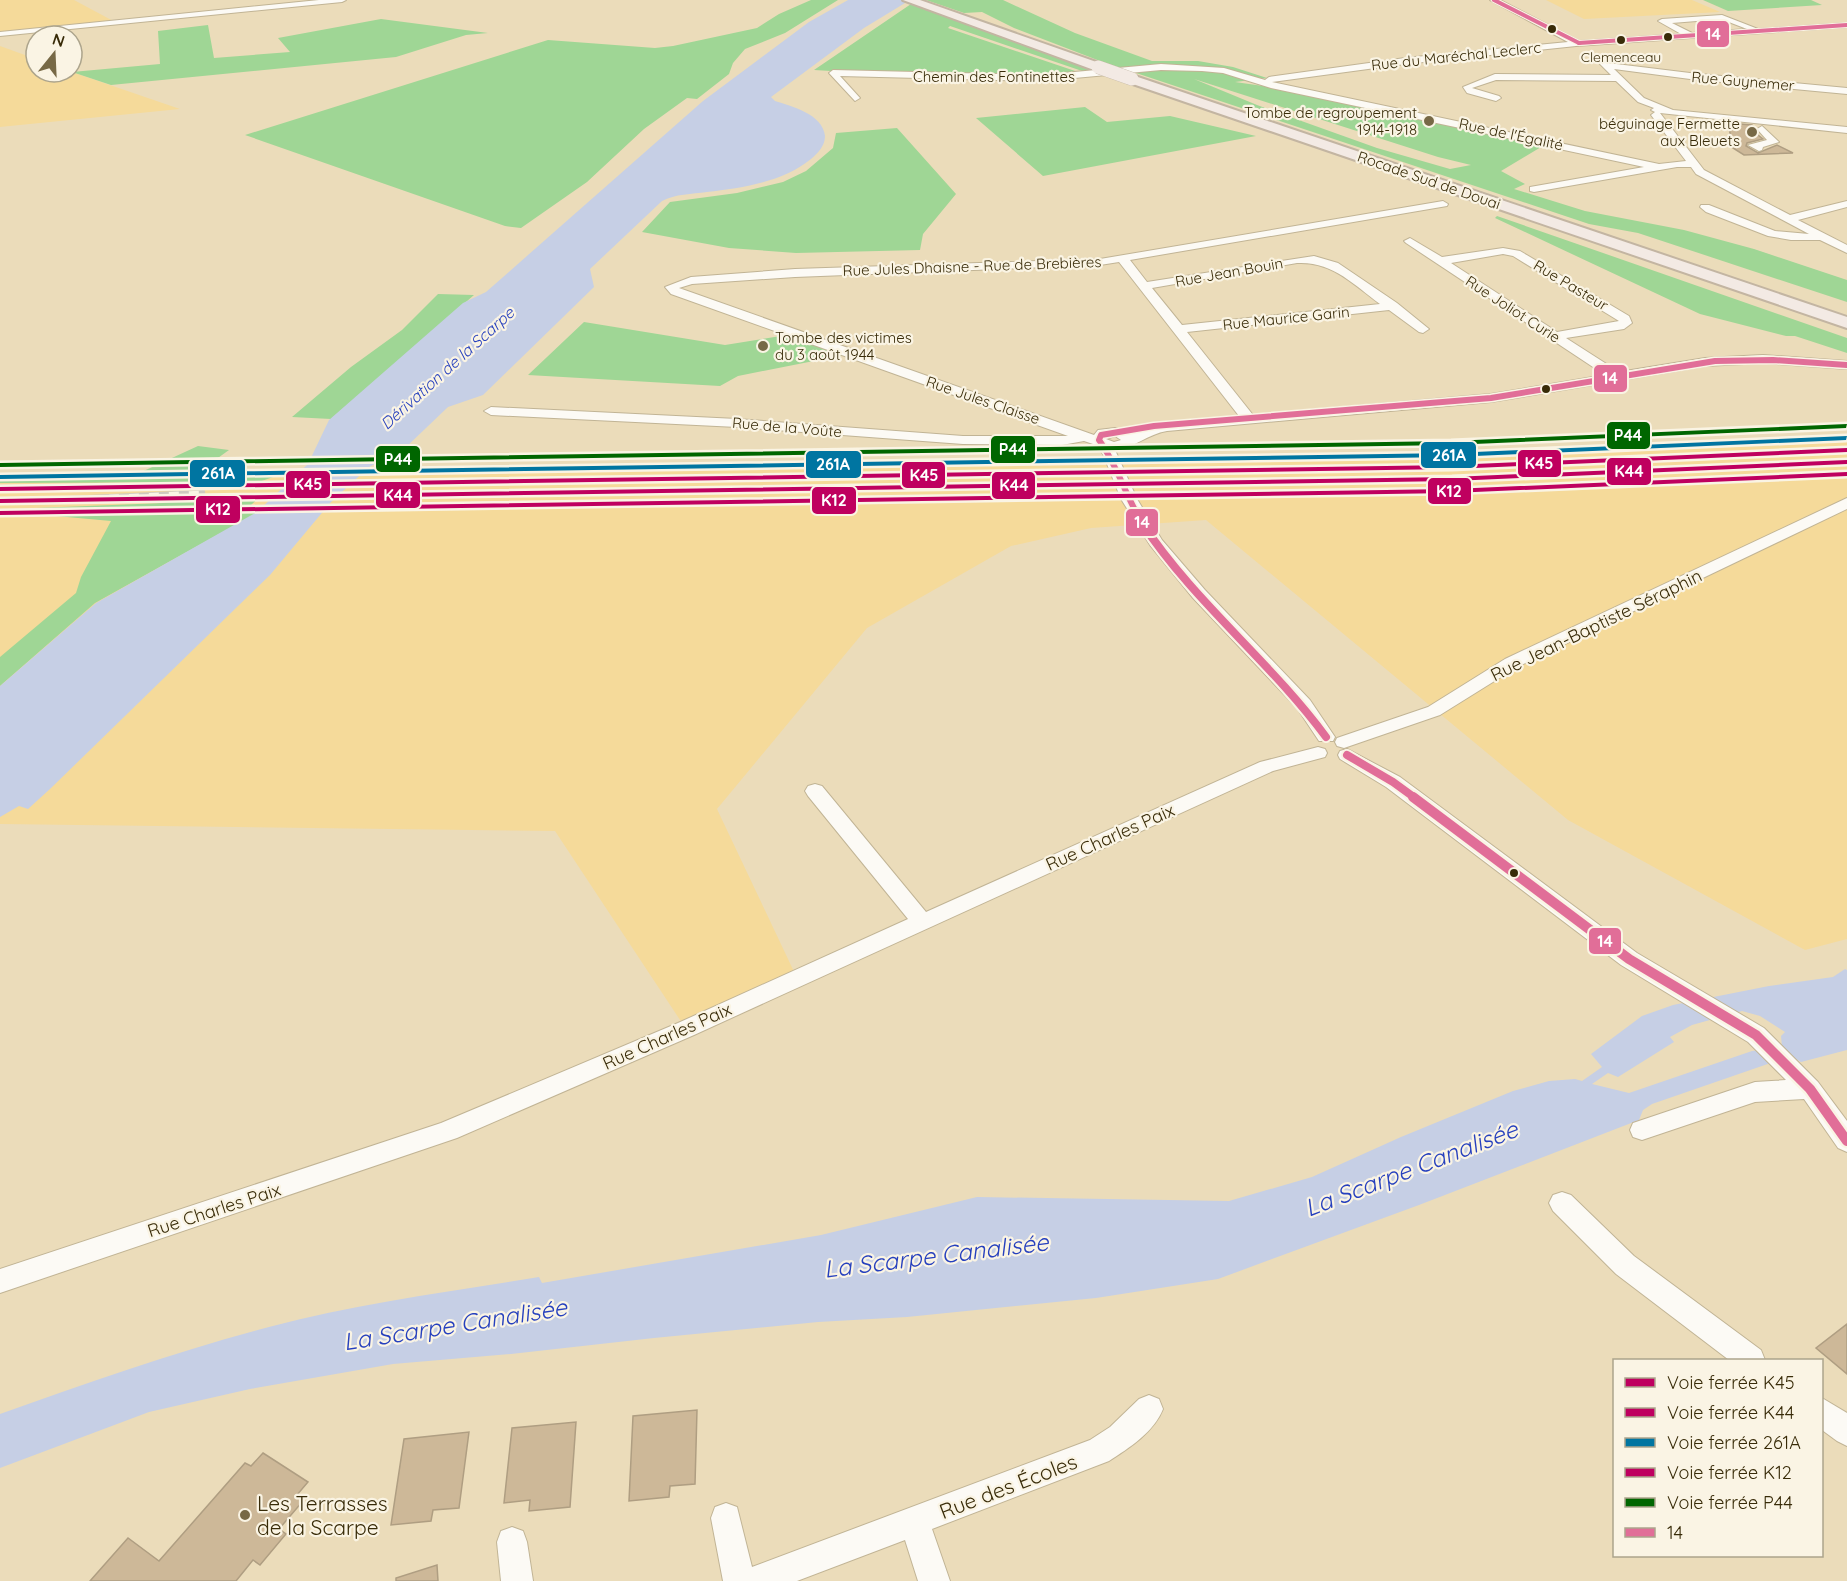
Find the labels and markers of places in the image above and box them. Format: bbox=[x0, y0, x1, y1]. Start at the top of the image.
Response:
unlabelled marker bbox=[1546, 23, 1558, 35]
unlabelled marker bbox=[1662, 31, 1674, 43]
marker: Clemenceau bbox=[1615, 34, 1627, 46]
place label: Clemenceau bbox=[1581, 48, 1661, 66]
place label: Tombe de regroupement 1914-1918 bbox=[1244, 103, 1417, 139]
marker: Tombe de regroupement 1914-1918 bbox=[1422, 114, 1436, 128]
place label: béguinage Fermette aux Bleuets bbox=[1599, 114, 1740, 150]
marker: béguinage Fermette aux Bleuets bbox=[1745, 125, 1759, 139]
place label: Tombe des victimes du 3 août 1944 bbox=[775, 328, 912, 364]
marker: Tombe des victimes du 3 août 1944 bbox=[756, 339, 770, 353]
unlabelled marker bbox=[1540, 383, 1552, 395]
unlabelled marker bbox=[1508, 867, 1520, 879]
place label: Les Terrasses de la Scarpe bbox=[257, 1490, 388, 1540]
marker: Les Terrasses de la Scarpe bbox=[238, 1508, 252, 1522]

